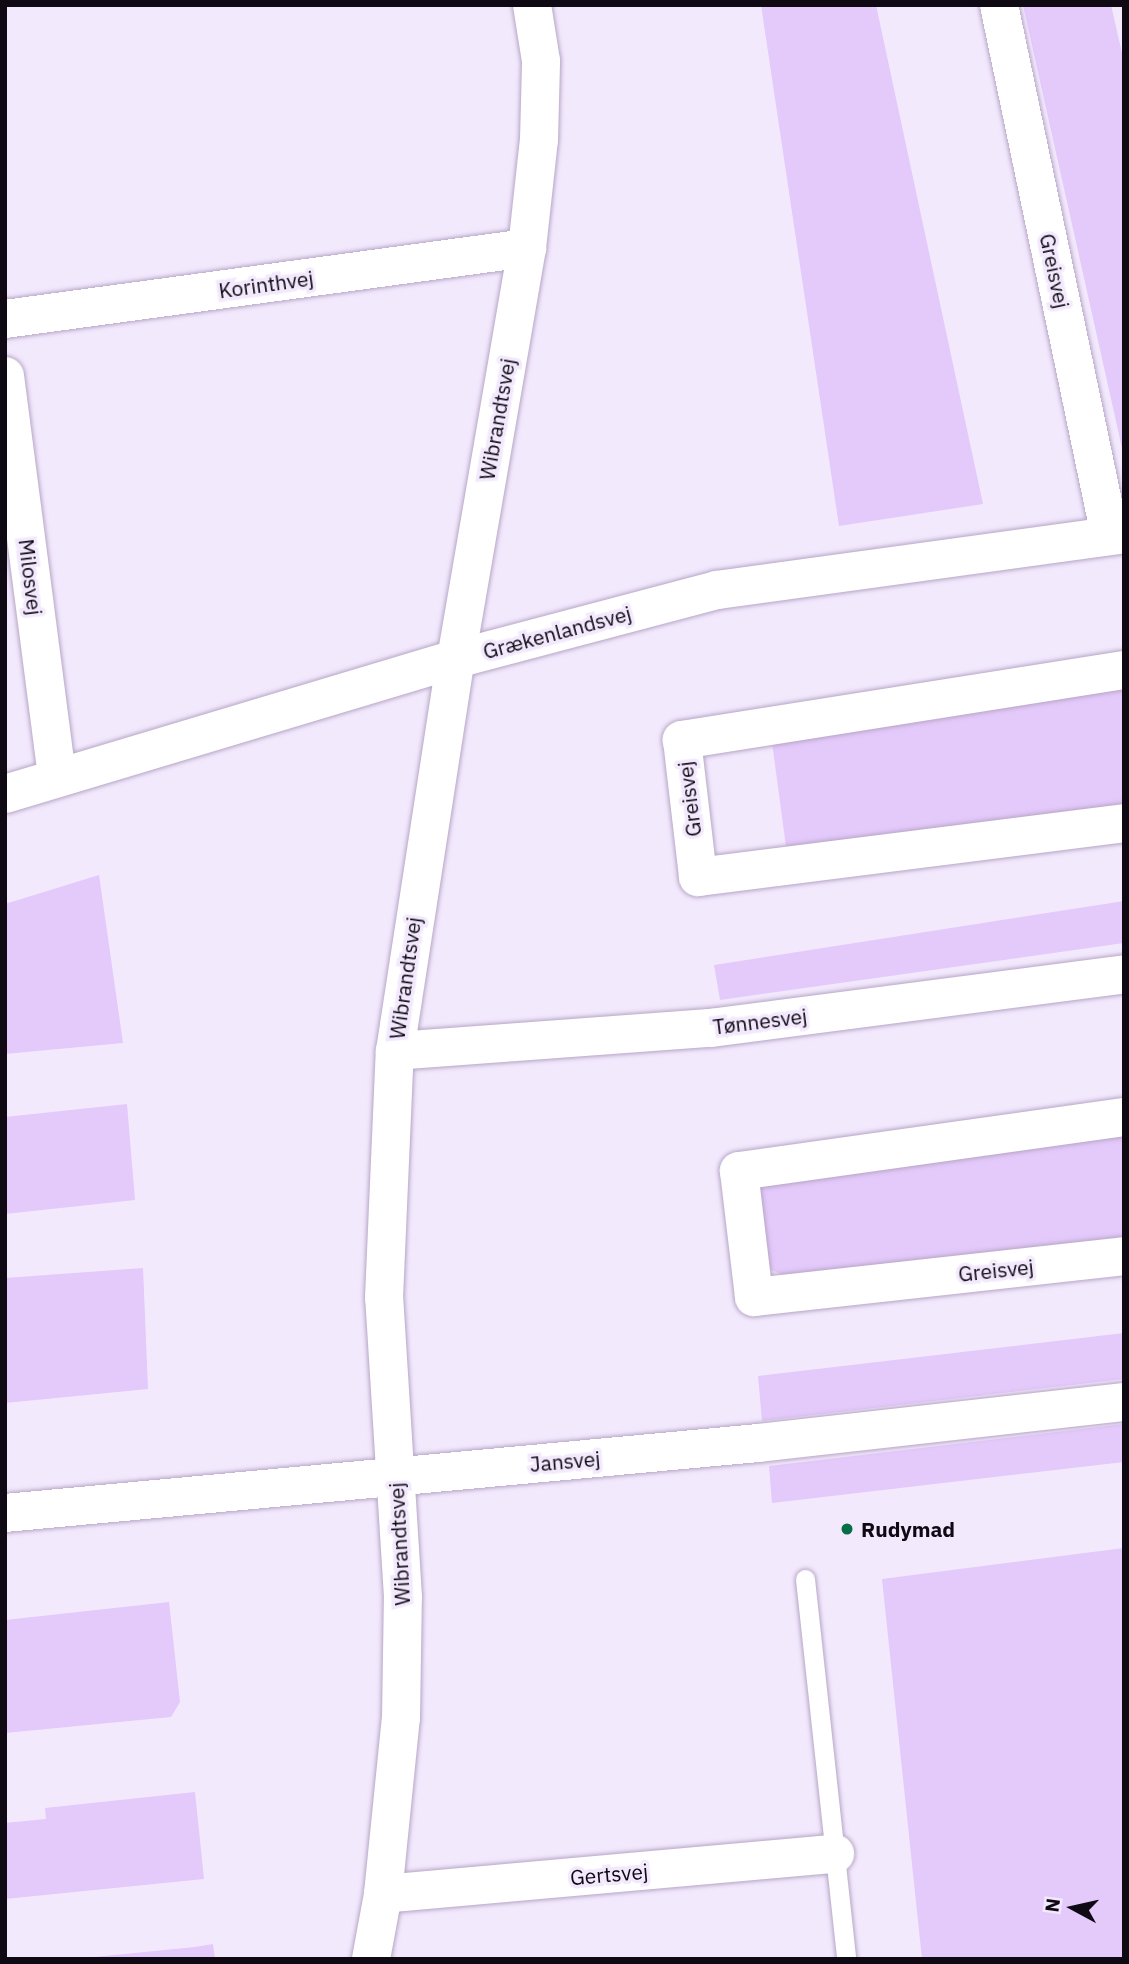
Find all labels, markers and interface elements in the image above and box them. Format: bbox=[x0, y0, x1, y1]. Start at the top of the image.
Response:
street label: Greisvej bbox=[1035, 231, 1075, 311]
street label: Korinthvej bbox=[217, 265, 315, 303]
street label: Wibrandtsvej bbox=[474, 356, 520, 482]
street label: Milosvej bbox=[14, 537, 48, 617]
street label: Grækenlandsvej bbox=[480, 600, 634, 664]
street label: Greisvej bbox=[672, 760, 706, 838]
street label: Wibrandtsvej bbox=[384, 915, 426, 1041]
street label: Tønnesvej bbox=[711, 1003, 809, 1039]
street label: Greisvej bbox=[957, 1254, 1035, 1286]
street label: Jansvej bbox=[529, 1445, 601, 1477]
street label: Wibrandtsvej bbox=[383, 1482, 415, 1606]
place label: Rudymad bbox=[861, 1516, 955, 1542]
marker: Rudymad bbox=[839, 1521, 855, 1537]
street label: Gertsvej bbox=[569, 1858, 649, 1890]
north arrow bbox=[1038, 1873, 1108, 1943]
text: N bbox=[1039, 1897, 1065, 1914]

